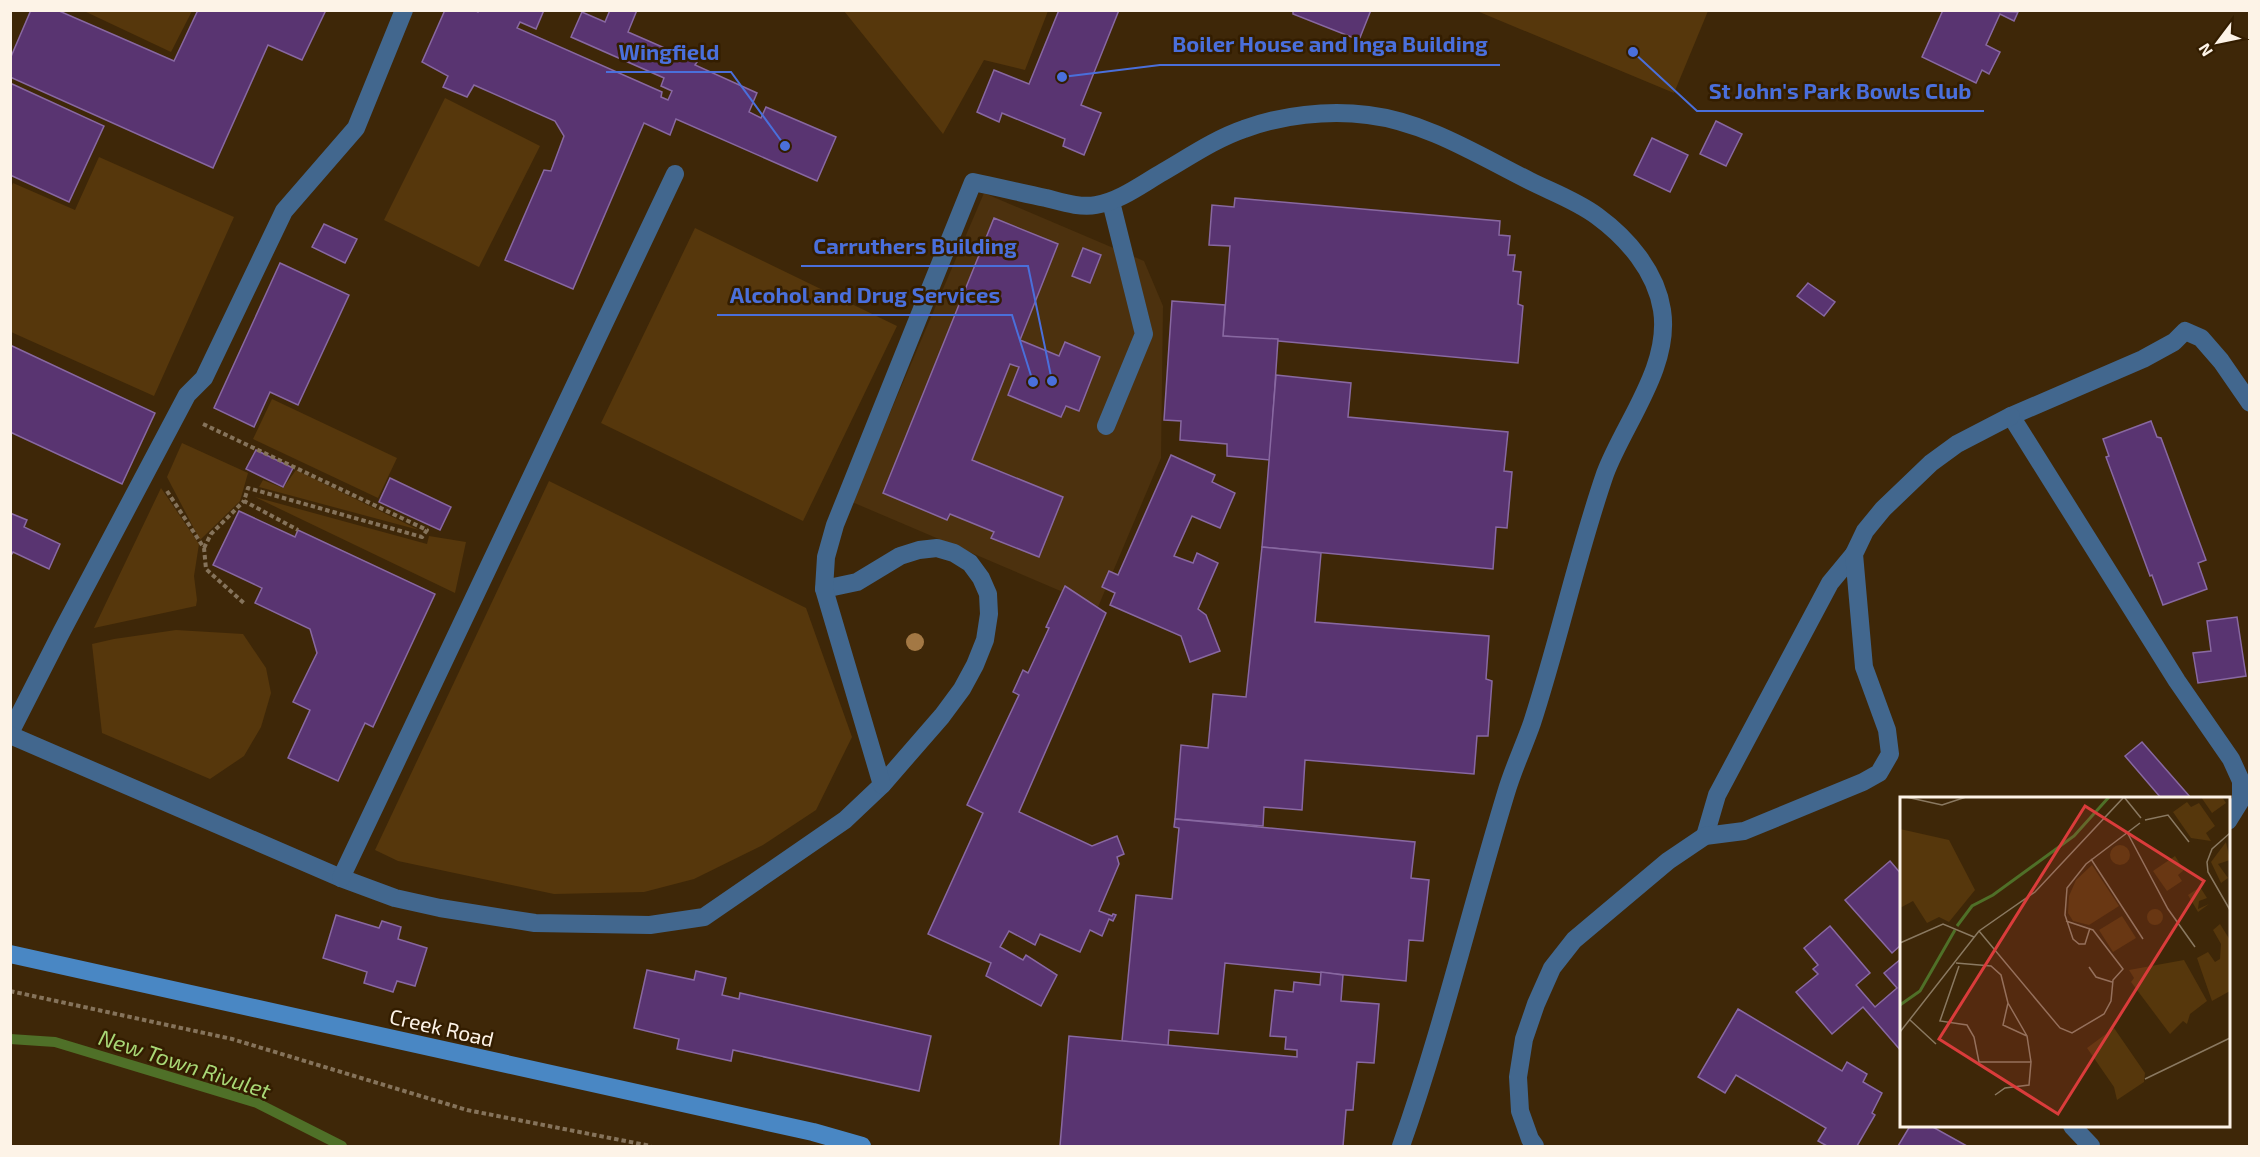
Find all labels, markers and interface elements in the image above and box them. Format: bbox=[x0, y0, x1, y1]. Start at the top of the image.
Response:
north arrow bbox=[2188, 12, 2248, 72]
callout: Boiler House and Inga Building bbox=[1160, 25, 1500, 65]
text: Boiler House and Inga Building bbox=[1172, 30, 1488, 56]
callout: Wingfield bbox=[606, 32, 731, 72]
text: Wingfield bbox=[619, 38, 719, 64]
text: N bbox=[2194, 40, 2216, 60]
callout: St John's Park Bowls Club bbox=[1697, 71, 1984, 111]
text: St John's Park Bowls Club bbox=[1709, 77, 1971, 103]
callout: Carruthers Building bbox=[801, 226, 1028, 266]
text: Carruthers Building bbox=[813, 232, 1017, 258]
callout: Alcohol and Drug Services bbox=[717, 275, 1012, 315]
text: Alcohol and Drug Services bbox=[730, 281, 1000, 307]
inset map bbox=[1900, 797, 2230, 1127]
street label: Creek Road bbox=[387, 1003, 497, 1051]
water label: New Town Rivulet bbox=[96, 1023, 275, 1103]

